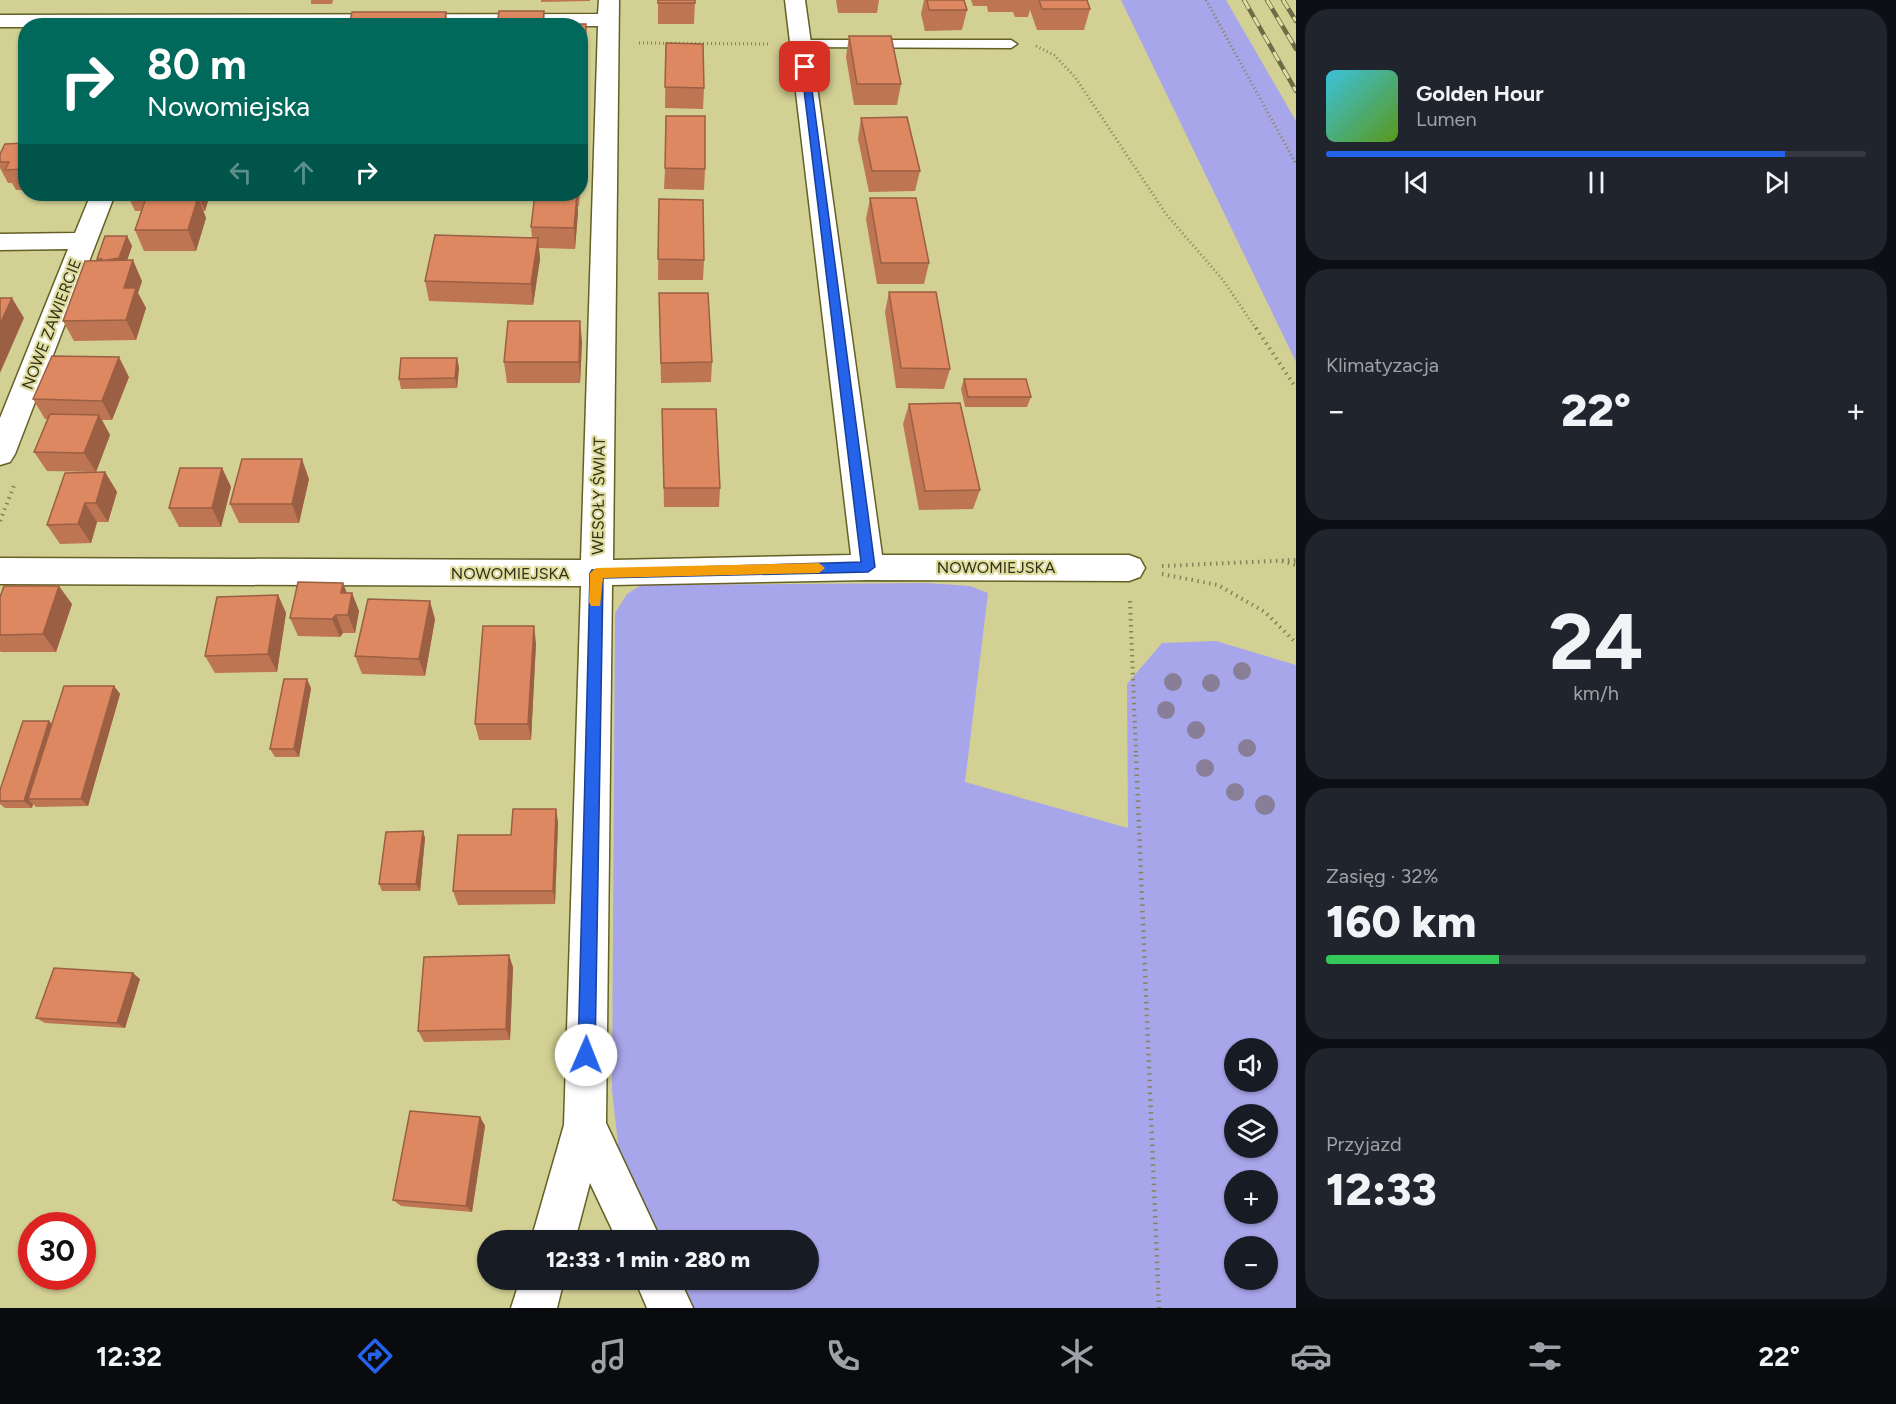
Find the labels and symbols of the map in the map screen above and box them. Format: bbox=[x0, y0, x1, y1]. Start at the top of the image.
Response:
pin bbox=[779, 41, 830, 92]
street label: NOWE ZAWIERCIE bbox=[18, 256, 85, 392]
street label: WESOŁY ŚWIAT bbox=[588, 437, 609, 555]
street label: NOWOMIEJSKA bbox=[937, 558, 1055, 577]
street label: NOWOMIEJSKA bbox=[451, 564, 569, 583]
position arrow bbox=[554, 1023, 618, 1087]
speed limit sign: 30 bbox=[18, 1212, 96, 1290]

